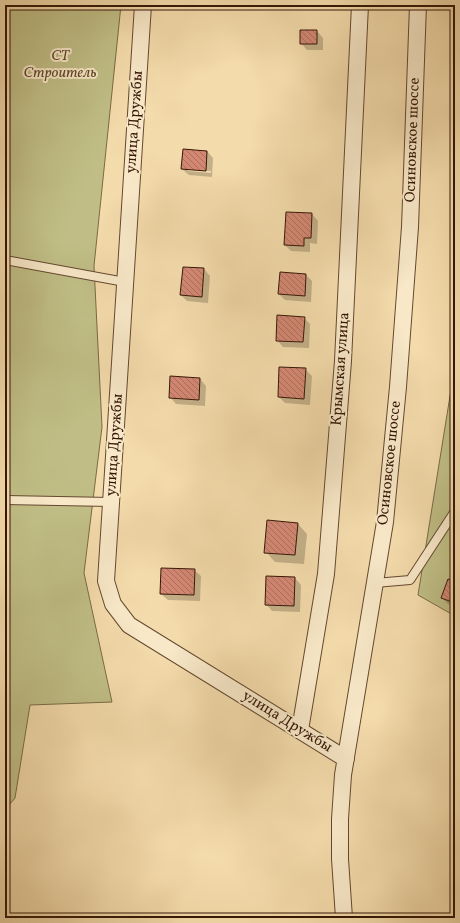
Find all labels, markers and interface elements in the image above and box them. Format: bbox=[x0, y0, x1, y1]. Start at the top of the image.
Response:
park label: СТ Строитель bbox=[24, 46, 96, 84]
street label: улица Дружбы bbox=[121, 70, 149, 174]
street label: Осиновское шоссе bbox=[400, 77, 426, 203]
street label: Крымская улица bbox=[327, 311, 355, 427]
street label: улица Дружбы bbox=[101, 393, 129, 497]
street label: Осиновское шоссе bbox=[373, 400, 407, 526]
street label: улица Дружбы bbox=[238, 686, 336, 758]

